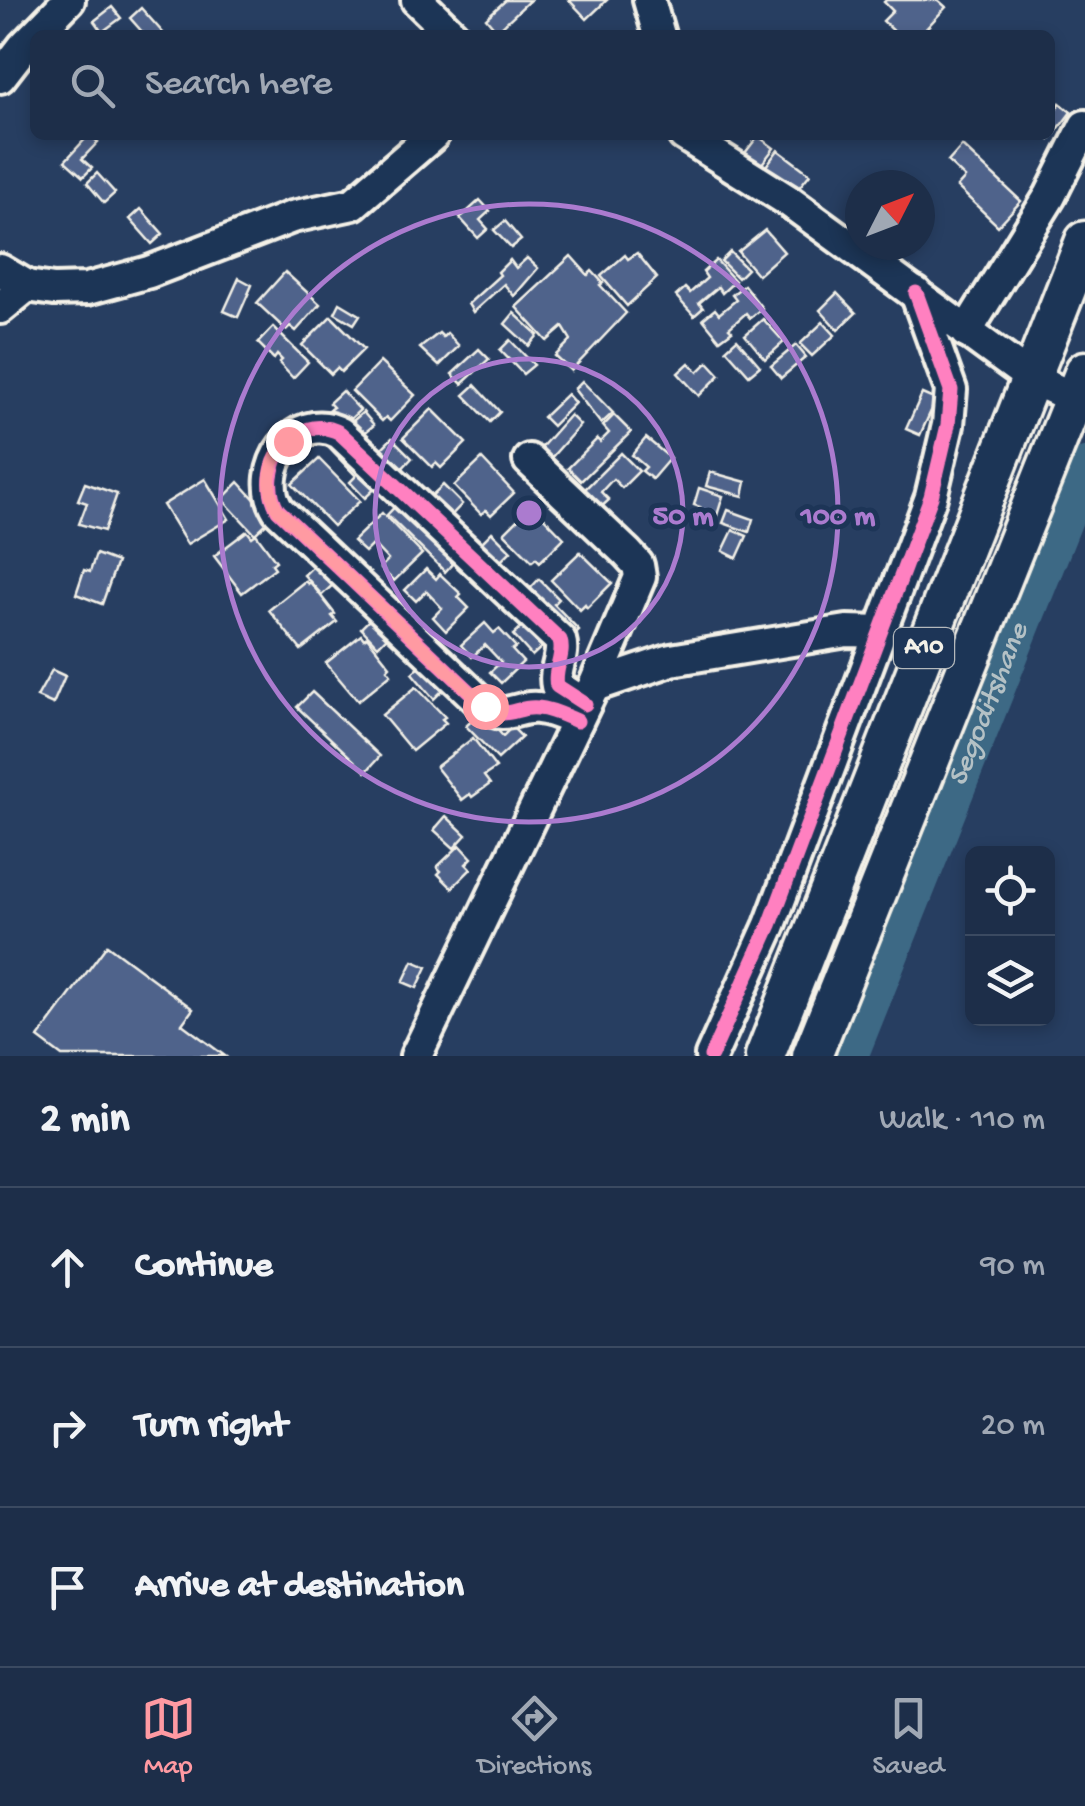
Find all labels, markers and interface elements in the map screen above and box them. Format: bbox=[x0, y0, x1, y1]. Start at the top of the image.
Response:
search box bbox=[30, 30, 1055, 140]
icon: search bbox=[65, 58, 120, 113]
text: Search here bbox=[145, 63, 332, 107]
north arrow bbox=[845, 170, 935, 260]
route end bbox=[266, 419, 312, 465]
centre of rings bbox=[511, 495, 547, 531]
text: 50 m bbox=[652, 501, 714, 536]
text: 100 m bbox=[800, 501, 876, 536]
water label: Segoditshane bbox=[941, 617, 1038, 791]
road number: A10 bbox=[894, 628, 954, 668]
route start bbox=[463, 684, 509, 730]
map controls bbox=[965, 846, 1055, 1026]
button: locate bbox=[965, 846, 1055, 936]
button: layers bbox=[965, 936, 1055, 1026]
text: 2 min bbox=[40, 1097, 129, 1146]
text: Walk · 110 m bbox=[879, 1102, 1045, 1140]
icon: ahead bbox=[40, 1240, 95, 1295]
text: Continue bbox=[135, 1245, 273, 1289]
text: 90 m bbox=[981, 1248, 1045, 1286]
icon: right bbox=[40, 1400, 95, 1455]
text: Turn right bbox=[135, 1405, 287, 1449]
text: 20 m bbox=[981, 1408, 1045, 1446]
icon: arrive bbox=[40, 1560, 95, 1615]
text: Arrive at destination bbox=[135, 1565, 464, 1609]
tab: Map bbox=[141, 1691, 196, 1784]
tab: Directions bbox=[477, 1691, 591, 1784]
tab: Saved bbox=[872, 1691, 944, 1784]

